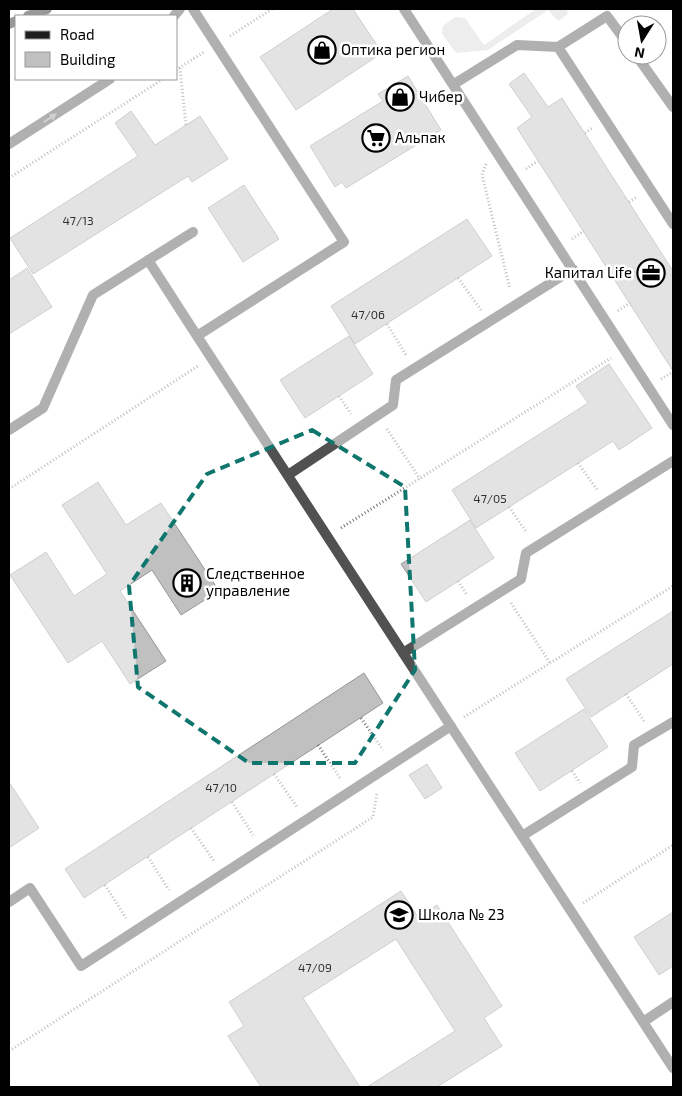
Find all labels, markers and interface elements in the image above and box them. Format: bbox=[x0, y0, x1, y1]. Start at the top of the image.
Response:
legend bbox=[15, 15, 178, 80]
north arrow bbox=[617, 15, 667, 65]
text: Road bbox=[60, 25, 95, 43]
shop icon: Оптика регион bbox=[307, 35, 337, 65]
place label: Оптика регион bbox=[341, 40, 445, 58]
text: N bbox=[633, 44, 646, 63]
text: Building bbox=[60, 50, 116, 68]
shop icon: Чибер bbox=[385, 82, 415, 112]
place label: Чибер bbox=[419, 87, 463, 105]
one-way arrow bbox=[43, 113, 56, 122]
supermarket icon: Альпак bbox=[361, 123, 391, 153]
place label: Альпак bbox=[395, 128, 445, 146]
house number: 47/13 bbox=[62, 213, 94, 227]
office icon: Капитал Life bbox=[636, 258, 666, 288]
place label: Капитал Life bbox=[545, 263, 632, 281]
house number: 47/06 bbox=[351, 307, 385, 321]
house number: 47/05 bbox=[473, 491, 507, 505]
place label: Следственное управление bbox=[206, 564, 305, 600]
building icon: Следственное управление bbox=[172, 568, 202, 598]
house number: 47/10 bbox=[205, 780, 237, 794]
school or university icon: Школа № 23 bbox=[384, 900, 414, 930]
place label: Школа № 23 bbox=[418, 905, 505, 923]
house number: 47/09 bbox=[298, 960, 332, 974]

